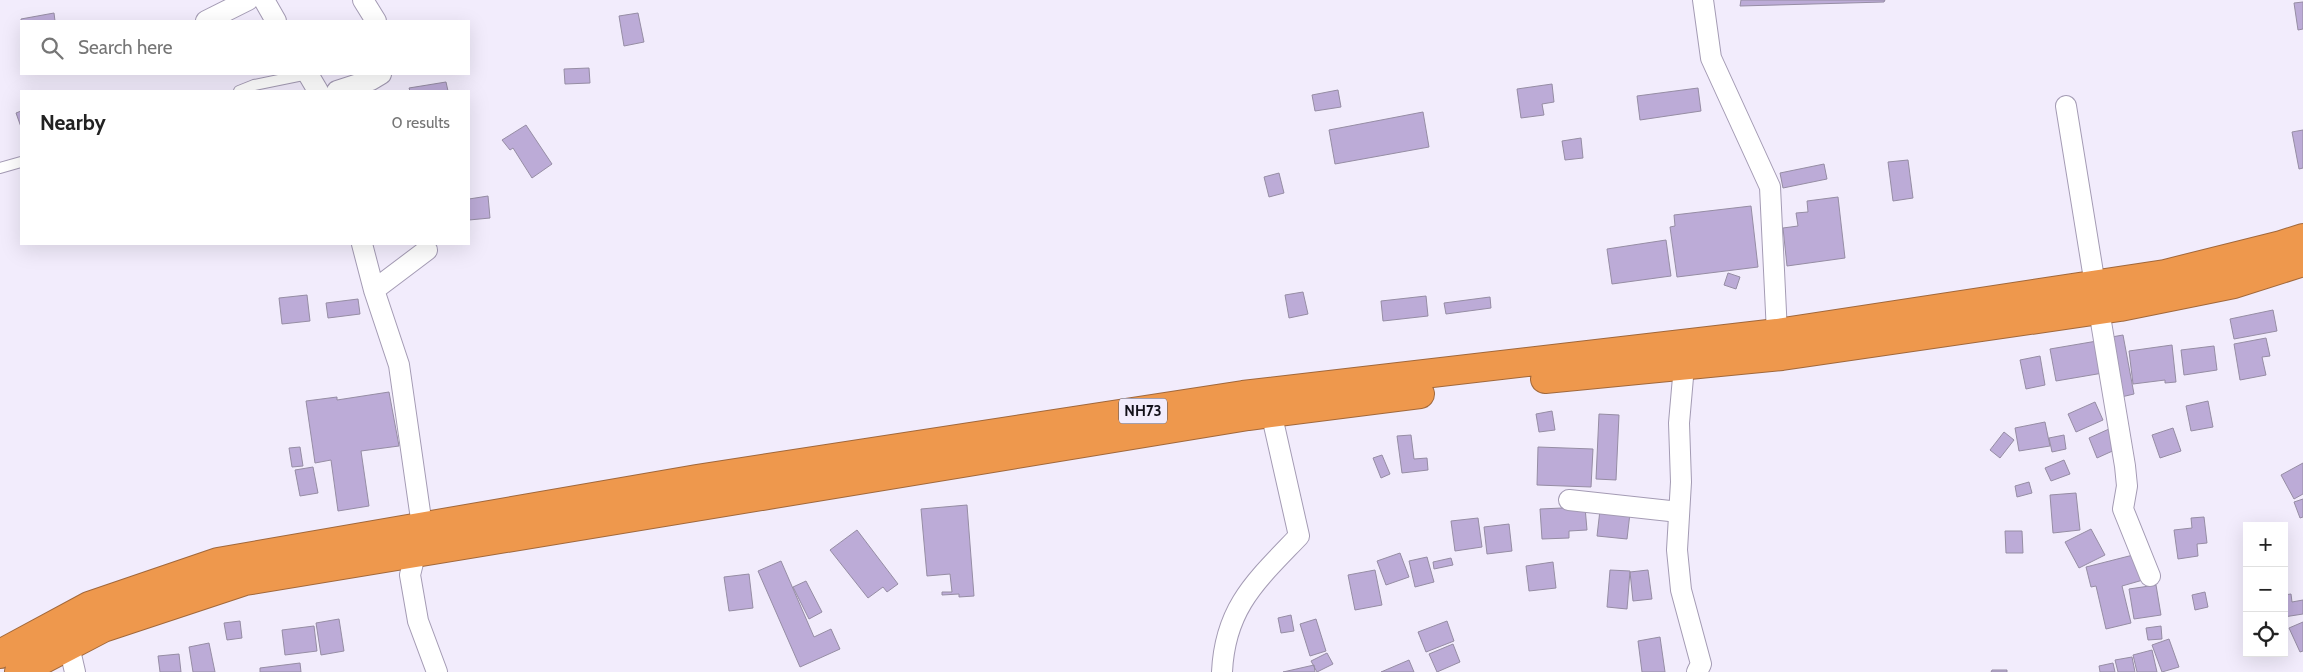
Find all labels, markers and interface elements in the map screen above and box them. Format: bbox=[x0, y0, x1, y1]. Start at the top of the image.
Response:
search box bbox=[20, 20, 470, 75]
icon: search bbox=[38, 34, 66, 62]
text: Search here bbox=[78, 36, 172, 59]
text: Nearby bbox=[40, 110, 106, 135]
text: 0 results bbox=[391, 113, 450, 132]
road number: NH73 bbox=[1119, 398, 1167, 424]
map controls bbox=[2243, 522, 2288, 657]
button: + bbox=[2243, 522, 2288, 567]
button: − bbox=[2243, 567, 2288, 612]
button: locate bbox=[2243, 612, 2288, 657]

